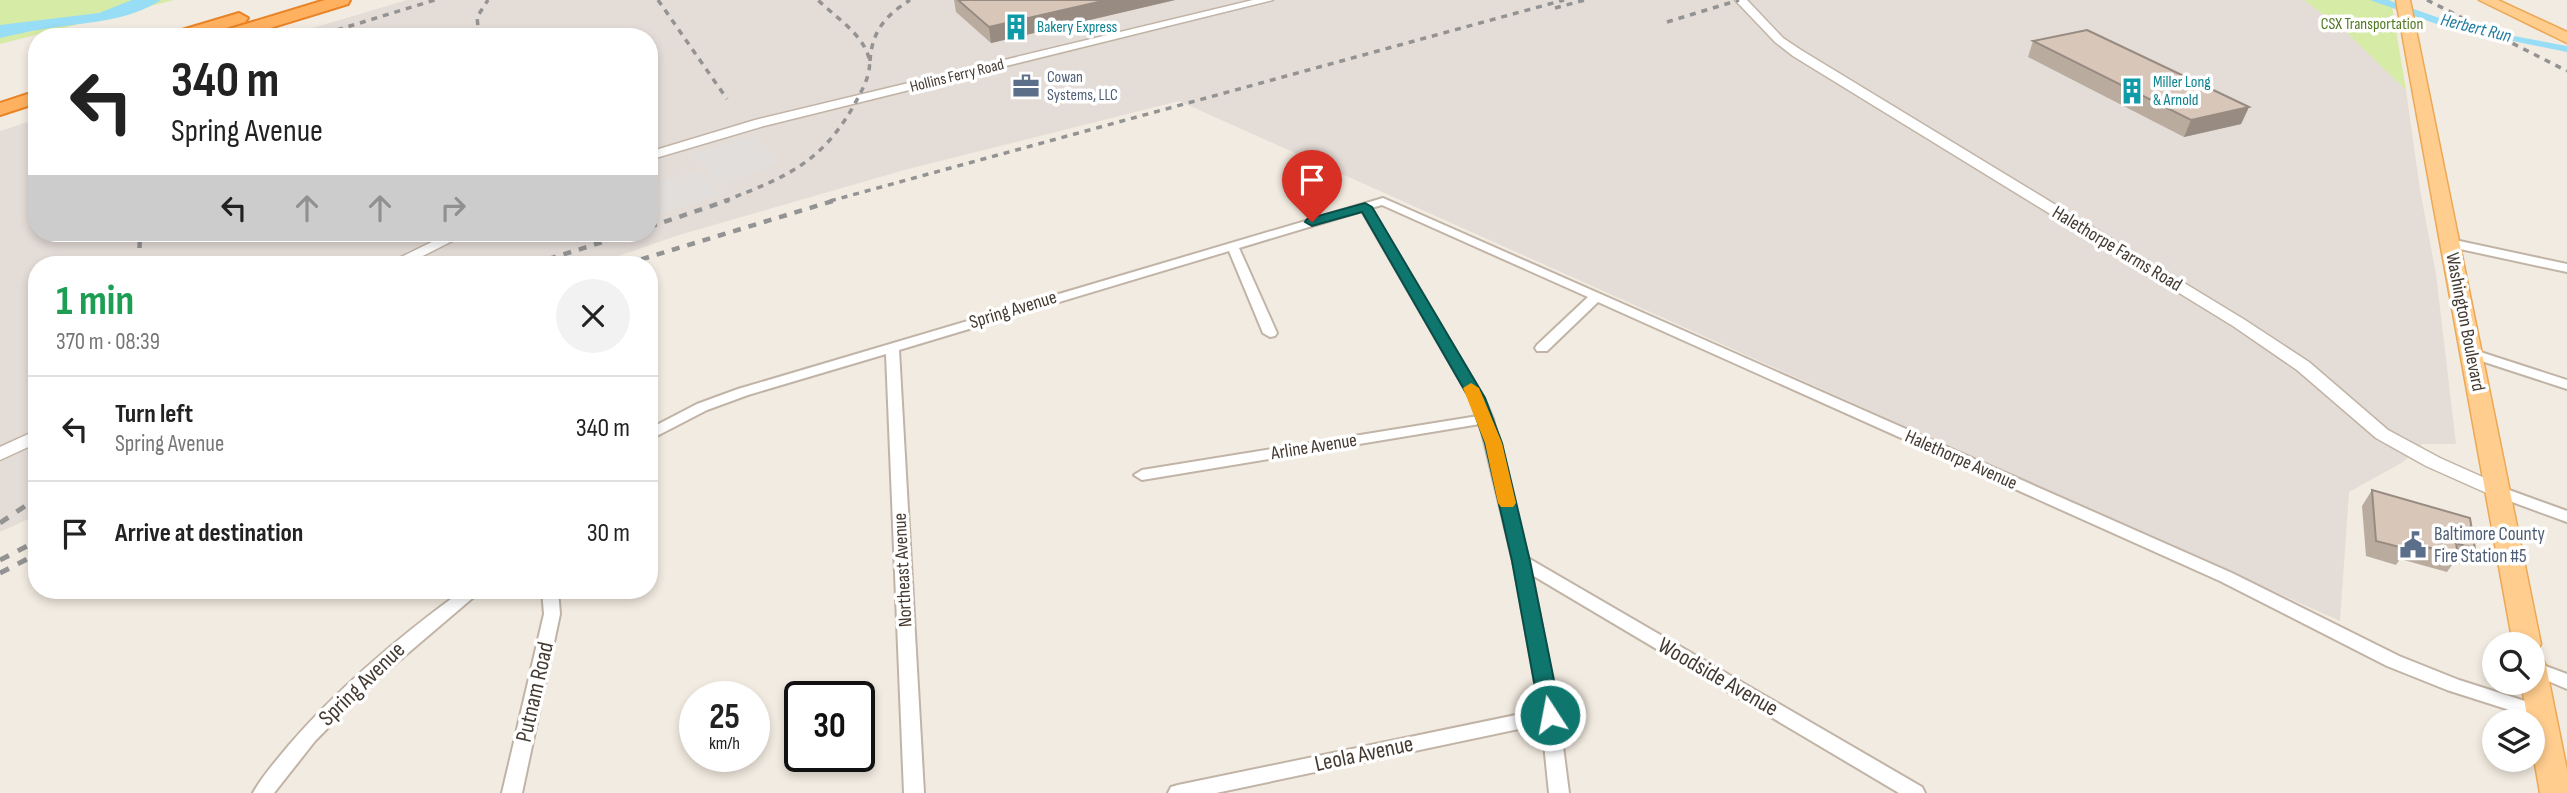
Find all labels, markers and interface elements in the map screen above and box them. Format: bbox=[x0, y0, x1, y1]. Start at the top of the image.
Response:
water label: Herbert Run bbox=[2439, 9, 2514, 47]
building icon: Bakery Express bbox=[1001, 12, 1031, 42]
park label: CSX Transportation bbox=[2321, 15, 2423, 34]
place label: Bakery Express bbox=[1037, 18, 1118, 37]
text: 340 m bbox=[171, 52, 279, 111]
street label: Hollins Ferry Road bbox=[908, 55, 1006, 97]
icon: left bbox=[56, 56, 147, 147]
place label: Cowan Systems, LLC bbox=[1047, 68, 1118, 105]
office icon: Cowan Systems, LLC bbox=[1011, 71, 1041, 101]
place label: Miller Long & Arnold bbox=[2153, 73, 2211, 110]
building icon: Miller Long & Arnold bbox=[2117, 76, 2147, 106]
text: Spring Avenue bbox=[171, 112, 323, 151]
pin bbox=[1282, 150, 1342, 222]
icon: arrive bbox=[1293, 161, 1331, 199]
icon: left bbox=[215, 189, 253, 227]
icon: ahead bbox=[288, 189, 326, 227]
icon: ahead bbox=[361, 189, 399, 227]
icon: right bbox=[434, 189, 472, 227]
street label: Halethorpe Farms Road bbox=[2048, 201, 2186, 297]
street label: Washington Boulevard bbox=[2440, 251, 2490, 393]
text: 1 min bbox=[56, 276, 134, 327]
button: close bbox=[556, 279, 630, 353]
street label: Spring Avenue bbox=[967, 286, 1059, 334]
text: 370 m · 08:39 bbox=[56, 328, 160, 356]
text: Turn left bbox=[115, 399, 193, 430]
icon: left bbox=[56, 410, 94, 448]
text: 340 m bbox=[576, 413, 630, 444]
street label: Halethorpe Avenue bbox=[1901, 425, 2021, 495]
street label: Arline Avenue bbox=[1268, 429, 1359, 465]
text: Spring Avenue bbox=[115, 430, 224, 458]
street label: Northeast Avenue bbox=[889, 512, 917, 628]
icon: arrive bbox=[56, 515, 94, 553]
text: Arrive at destination bbox=[115, 518, 303, 549]
text: 30 m bbox=[587, 518, 630, 549]
place label: Baltimore County Fire Station #5 bbox=[2434, 523, 2546, 568]
public building icon: Baltimore County Fire Station #5 bbox=[2398, 530, 2428, 560]
street label: Woodside Avenue bbox=[1653, 631, 1783, 723]
map controls bbox=[2482, 632, 2545, 772]
button: search bbox=[2482, 632, 2545, 695]
street label: Spring Avenue bbox=[313, 636, 411, 732]
street label: Putnam Road bbox=[510, 639, 560, 745]
position arrow bbox=[1513, 678, 1587, 752]
speed limit sign: 30 bbox=[784, 681, 875, 772]
text: 25 bbox=[709, 696, 740, 739]
button: layers bbox=[2482, 709, 2545, 772]
street label: Leola Avenue bbox=[1312, 730, 1416, 778]
text: km/h bbox=[709, 733, 740, 754]

